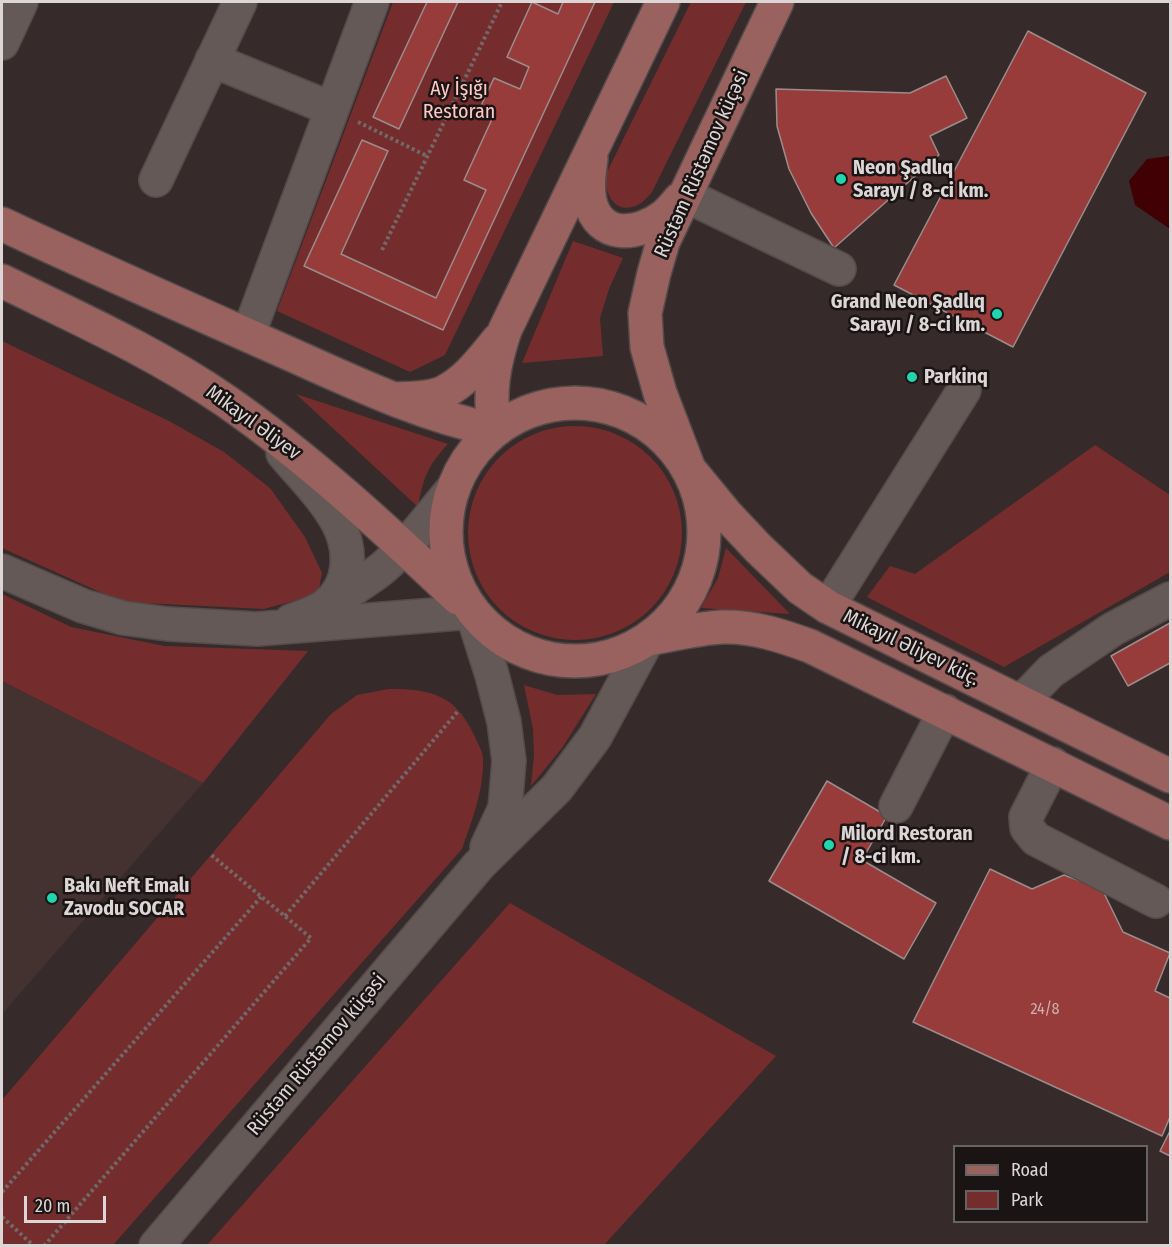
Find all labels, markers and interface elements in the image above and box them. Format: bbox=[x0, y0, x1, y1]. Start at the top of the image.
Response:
street label: Rüstəm Rüstəmov küçəsi bbox=[650, 66, 754, 262]
park label: Ay İşığı Restoran bbox=[423, 77, 495, 124]
place label: Neon Şadlıq Sarayı / 8-ci km. bbox=[853, 156, 988, 203]
marker: Neon Şadlıq Sarayı / 8-ci km. bbox=[834, 172, 848, 186]
place label: Grand Neon Şadlıq Sarayı / 8-ci km. bbox=[831, 290, 985, 337]
marker: Grand Neon Şadlıq Sarayı / 8-ci km. bbox=[990, 307, 1004, 321]
place label: Parkinq bbox=[924, 365, 988, 389]
marker: Parkinq bbox=[905, 370, 919, 384]
street label: Mikayıl Əliyev bbox=[201, 381, 305, 465]
street label: Mikayıl Əliyev küç. bbox=[839, 605, 983, 691]
place label: Milord Restoran / 8-ci km. bbox=[841, 822, 973, 869]
marker: Milord Restoran / 8-ci km. bbox=[822, 838, 836, 852]
place label: Bakı Neft Emalı Zavodu SOCAR bbox=[64, 874, 189, 921]
marker: Bakı Neft Emalı Zavodu SOCAR bbox=[45, 891, 59, 905]
street label: Rüstəm Rüstəmov küçəsi bbox=[243, 969, 391, 1141]
house number: 24/8 bbox=[1030, 1000, 1060, 1020]
legend bbox=[953, 1145, 1148, 1223]
text: Road bbox=[1011, 1159, 1048, 1181]
scale bar bbox=[27, 1184, 110, 1222]
text: Park bbox=[1011, 1189, 1043, 1211]
text: 20 m bbox=[35, 1195, 70, 1217]

